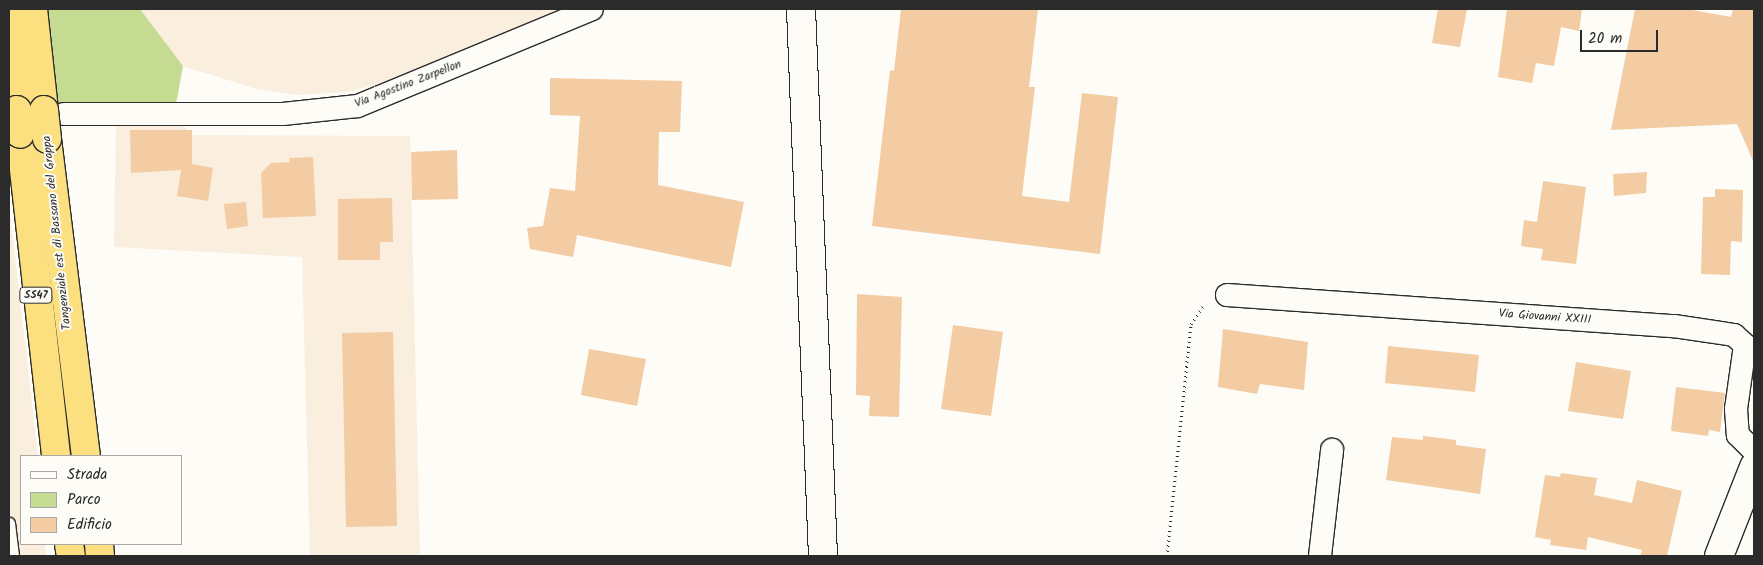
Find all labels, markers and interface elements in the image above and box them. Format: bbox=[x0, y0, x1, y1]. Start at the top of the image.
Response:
scale bar bbox=[1583, 20, 1660, 52]
text: 20 m bbox=[1588, 27, 1622, 51]
street label: Via Agostino Zarpellon bbox=[353, 57, 463, 111]
street label: Tangenziale est di Bassano del Grappa bbox=[40, 135, 74, 331]
road number: SS47 bbox=[18, 286, 54, 304]
street label: Via Giovanni XXIII bbox=[1498, 307, 1592, 327]
legend bbox=[20, 455, 182, 545]
text: Strada bbox=[67, 463, 107, 487]
text: Parco bbox=[67, 488, 101, 512]
text: Edificio bbox=[67, 513, 112, 537]

